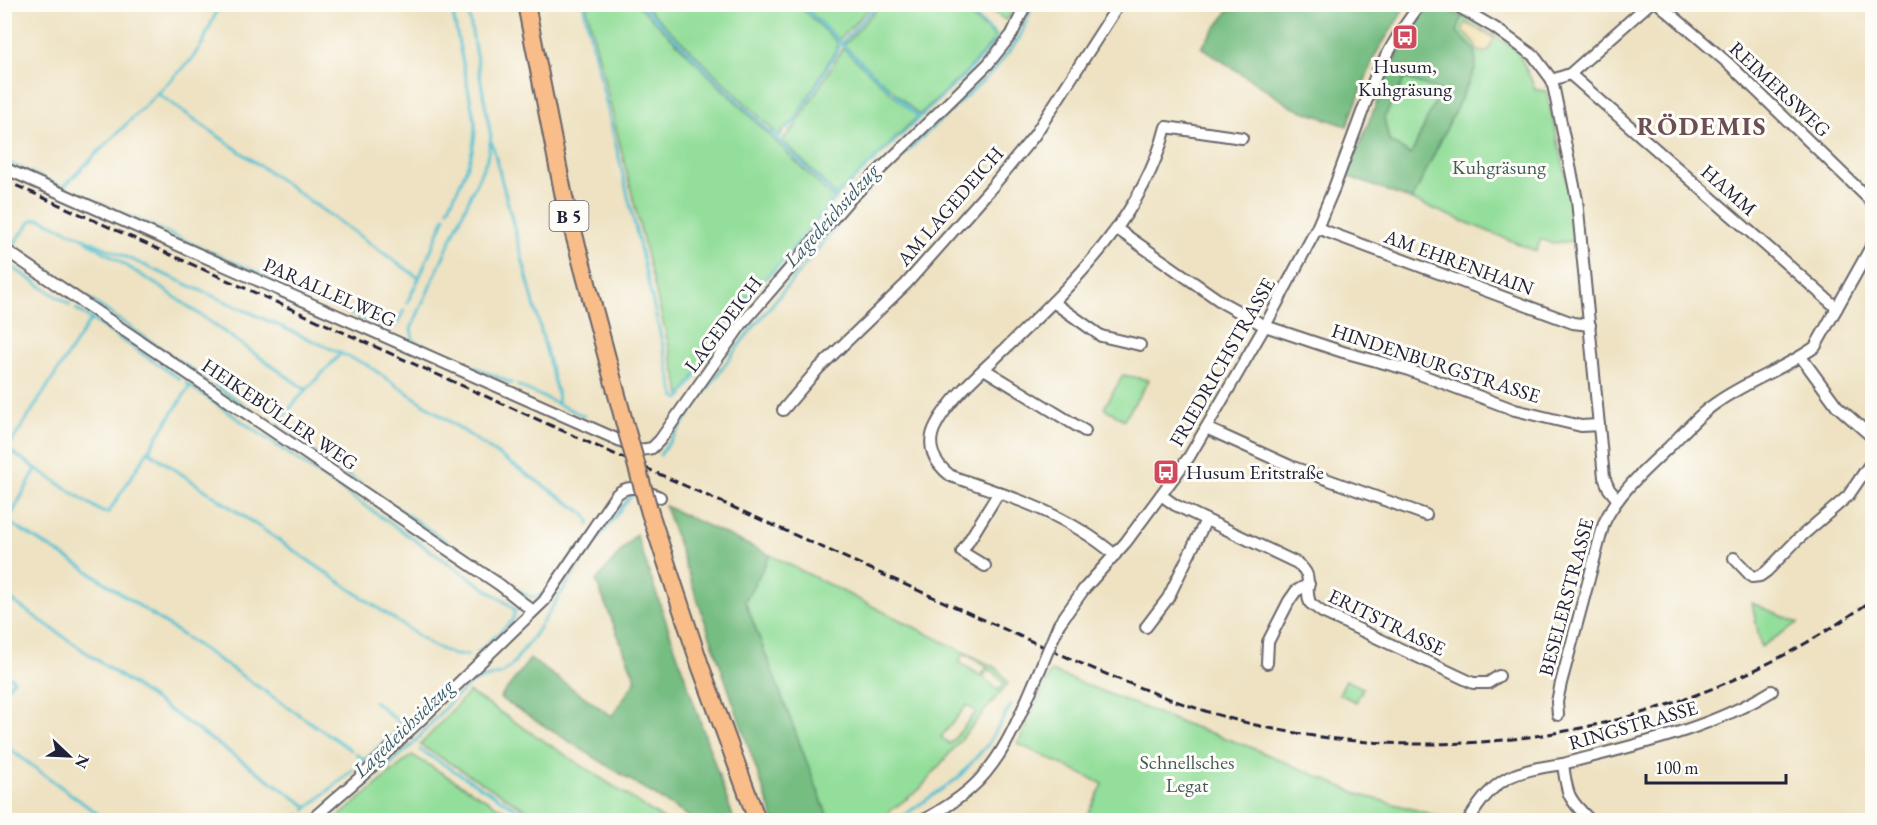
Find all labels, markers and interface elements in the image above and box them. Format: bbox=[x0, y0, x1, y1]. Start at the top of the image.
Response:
bus stop icon: Husum, Kuhgräsung bbox=[1390, 22, 1420, 52]
street label: REIMERSWEG bbox=[1724, 35, 1836, 143]
place label: Husum, Kuhgräsung bbox=[1358, 53, 1452, 102]
district label: RÖDEMIS bbox=[1637, 109, 1767, 143]
street label: AM LAGEDEICH bbox=[890, 141, 1009, 272]
park label: Kuhgräsung bbox=[1452, 154, 1546, 180]
water label: Lagedeichsielzug bbox=[777, 156, 886, 273]
street label: HAMM bbox=[1696, 159, 1762, 221]
road number: B 5 bbox=[550, 201, 588, 231]
street label: AM EHRENHAIN bbox=[1380, 223, 1538, 301]
street label: PARALLELWEG bbox=[260, 251, 400, 333]
street label: LAGEDEICH bbox=[678, 271, 768, 377]
street label: FRIEDRICHSTRASSE bbox=[1163, 273, 1281, 451]
street label: HINDENBURGSTRASSE bbox=[1328, 317, 1544, 409]
street label: HEIKEBÜLLER WEG bbox=[197, 352, 363, 476]
bus stop icon: Husum Eritstraße bbox=[1151, 457, 1181, 487]
place label: Husum Eritstraße bbox=[1186, 459, 1324, 485]
street label: BESELERSTRASSE bbox=[1532, 515, 1600, 679]
street label: ERITSTRASSE bbox=[1324, 582, 1450, 662]
water label: Lagedeichsielzug bbox=[346, 672, 460, 784]
street label: RINGSTRASSE bbox=[1566, 694, 1700, 756]
north arrow bbox=[39, 726, 99, 786]
scale bar bbox=[1646, 747, 1786, 785]
park label: Schnellsches Legat bbox=[1140, 749, 1234, 798]
text: N bbox=[70, 752, 95, 772]
text: 100 m bbox=[1655, 756, 1699, 779]

